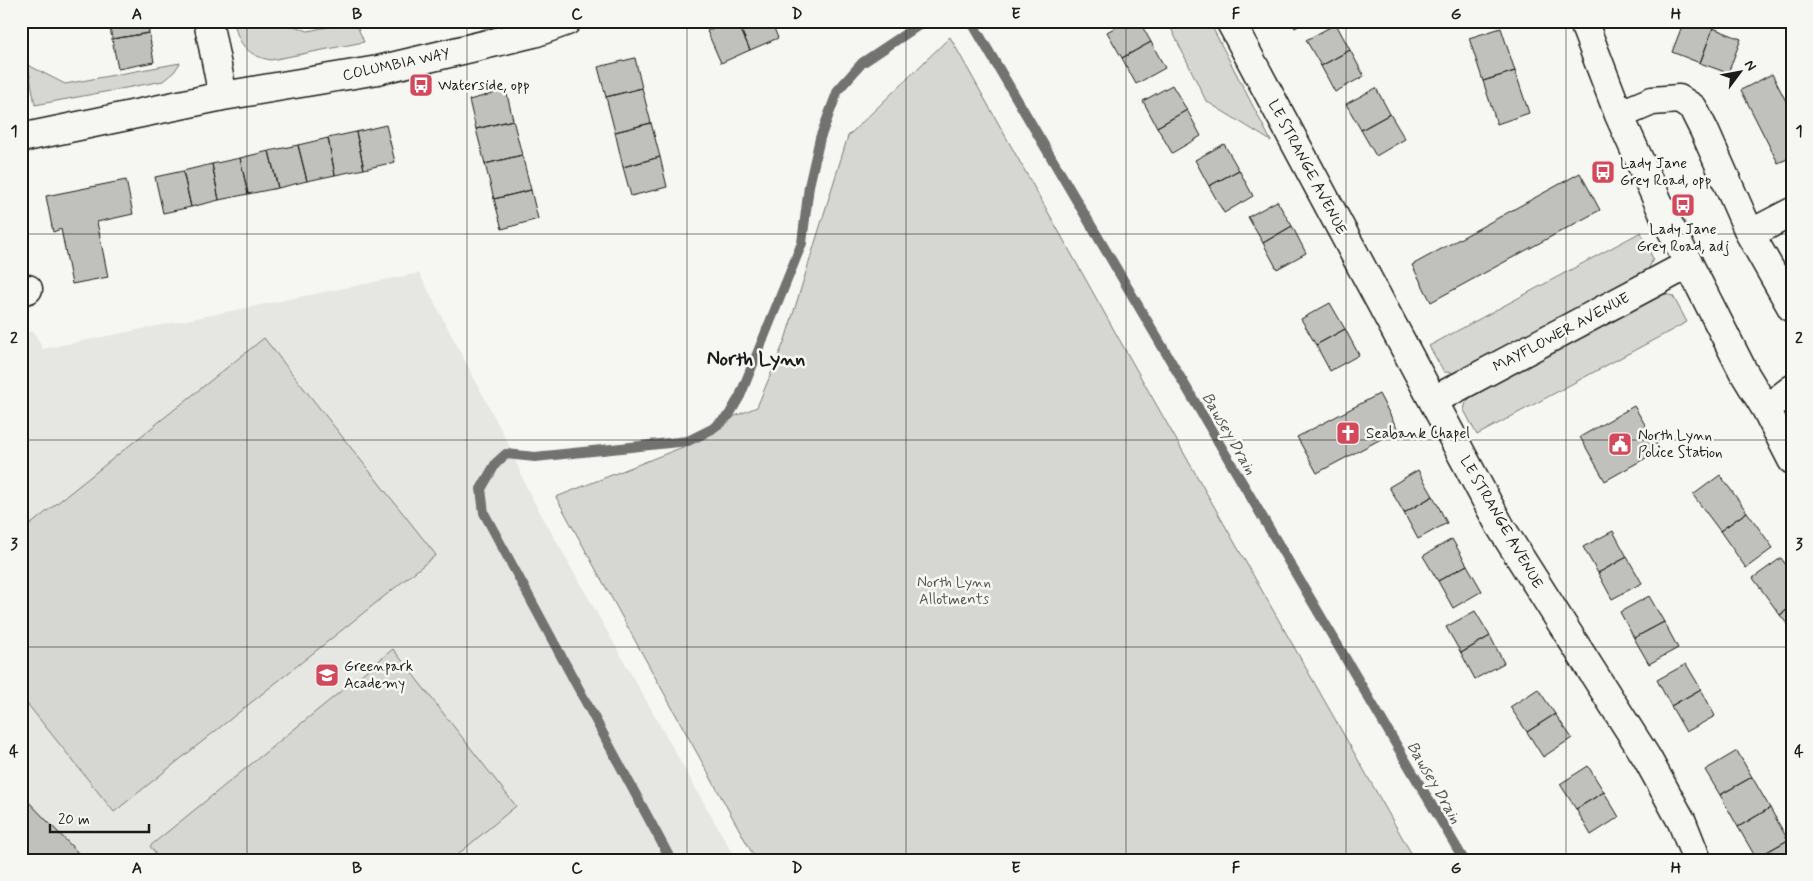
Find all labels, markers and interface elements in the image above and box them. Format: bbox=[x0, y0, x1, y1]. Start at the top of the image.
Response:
text: A bbox=[132, 4, 142, 25]
text: B bbox=[352, 4, 362, 25]
text: C bbox=[571, 4, 583, 25]
text: D bbox=[791, 4, 803, 25]
text: E bbox=[1011, 4, 1021, 25]
text: F bbox=[1232, 4, 1241, 25]
text: G bbox=[1451, 4, 1462, 25]
text: H bbox=[1671, 4, 1682, 25]
street label: COLUMBIA WAY bbox=[341, 44, 452, 86]
north arrow bbox=[1716, 48, 1766, 98]
text: N bbox=[1740, 57, 1760, 74]
bus stop icon: Waterside, opp bbox=[408, 72, 434, 98]
place label: Waterside, opp bbox=[438, 76, 530, 96]
street label: LE STRANGE AVENUE bbox=[1263, 96, 1351, 239]
text: 1 bbox=[10, 121, 18, 142]
text: 1 bbox=[1795, 121, 1803, 142]
place label: Lady Jane Grey Road, opp bbox=[1620, 154, 1711, 191]
bus stop icon: Lady Jane Grey Road, opp bbox=[1590, 159, 1616, 185]
bus stop icon: Lady Jane Grey Road, adj bbox=[1670, 192, 1696, 218]
place label: Lady Jane Grey Road, adj bbox=[1637, 220, 1729, 257]
street label: MAYFLOWER AVENUE bbox=[1490, 288, 1634, 377]
text: 2 bbox=[10, 328, 18, 349]
text: 2 bbox=[1795, 328, 1803, 349]
district label: North Lynn bbox=[707, 346, 805, 373]
water label: Bawsey Drain bbox=[1197, 389, 1261, 479]
church icon: Seabank Chapel bbox=[1335, 420, 1361, 446]
place label: Seabank Chapel bbox=[1366, 424, 1470, 444]
place label: North Lynn Police Station bbox=[1638, 426, 1723, 463]
public building icon: North Lynn Police Station bbox=[1607, 431, 1633, 457]
street label: LE STRANGE AVENUE bbox=[1455, 452, 1548, 593]
text: 3 bbox=[10, 534, 18, 555]
text: 3 bbox=[1795, 534, 1803, 555]
park label: North Lynn Allotments bbox=[917, 573, 991, 610]
place label: Greenpark Academy bbox=[344, 657, 413, 694]
school or university icon: Greenpark Academy bbox=[314, 662, 340, 688]
water label: Bawsey Drain bbox=[1402, 738, 1466, 828]
text: 4 bbox=[9, 741, 19, 762]
text: 4 bbox=[1794, 741, 1804, 762]
scale bar bbox=[50, 801, 149, 833]
text: 20 m bbox=[58, 810, 90, 830]
text: A bbox=[132, 858, 142, 879]
text: B bbox=[352, 858, 362, 879]
text: C bbox=[571, 858, 583, 879]
text: D bbox=[791, 858, 803, 879]
text: E bbox=[1011, 858, 1021, 879]
text: F bbox=[1232, 858, 1241, 879]
text: G bbox=[1451, 858, 1462, 879]
text: H bbox=[1671, 858, 1682, 879]

